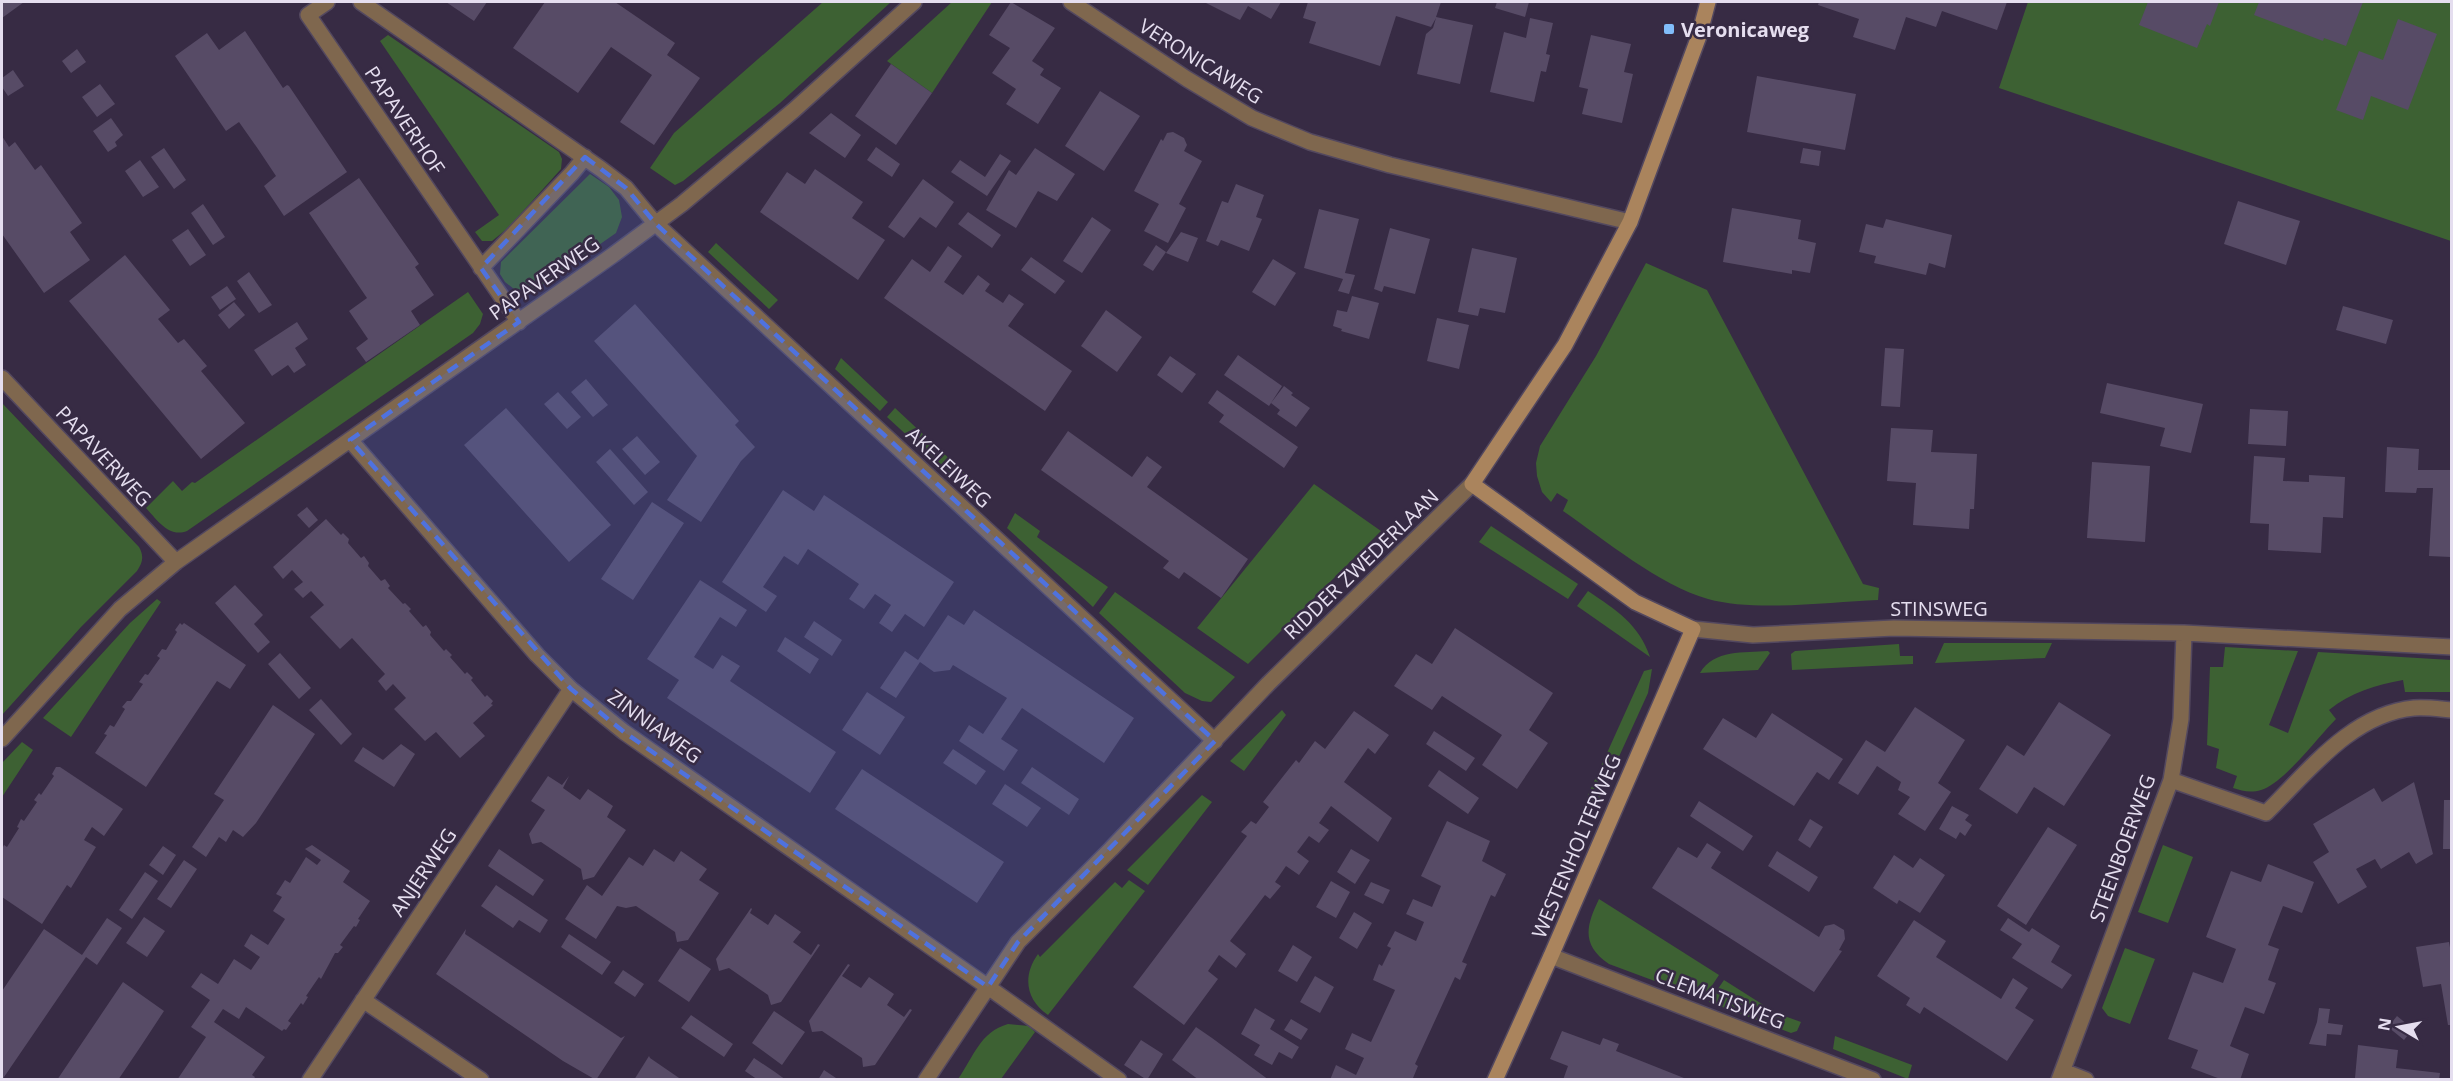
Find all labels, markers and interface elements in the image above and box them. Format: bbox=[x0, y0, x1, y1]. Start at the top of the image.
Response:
street label: VERONICAWEG bbox=[1134, 12, 1268, 110]
place label: Veronicaweg bbox=[1681, 16, 1810, 43]
marker: Veronicaweg bbox=[1662, 22, 1676, 36]
street label: PAPAVERHOF bbox=[359, 60, 451, 180]
street label: PAPAVERWEG bbox=[483, 230, 605, 326]
street label: PAPAVERWEG bbox=[50, 400, 158, 512]
street label: AKELEIWEG bbox=[901, 421, 997, 513]
street label: RIDDER ZWEDERLAAN bbox=[1278, 483, 1444, 645]
street label: STINSWEG bbox=[1890, 595, 1988, 622]
street label: ZINNIAWEG bbox=[603, 683, 707, 769]
street label: WESTENHOLTERWEG bbox=[1525, 750, 1627, 942]
street label: STEENBOERWEG bbox=[2083, 770, 2161, 926]
street label: ANJERWEG bbox=[384, 823, 462, 921]
street label: CLEMATISWEG bbox=[1651, 961, 1789, 1035]
north arrow bbox=[2369, 997, 2429, 1057]
text: N bbox=[2372, 1016, 2396, 1033]

